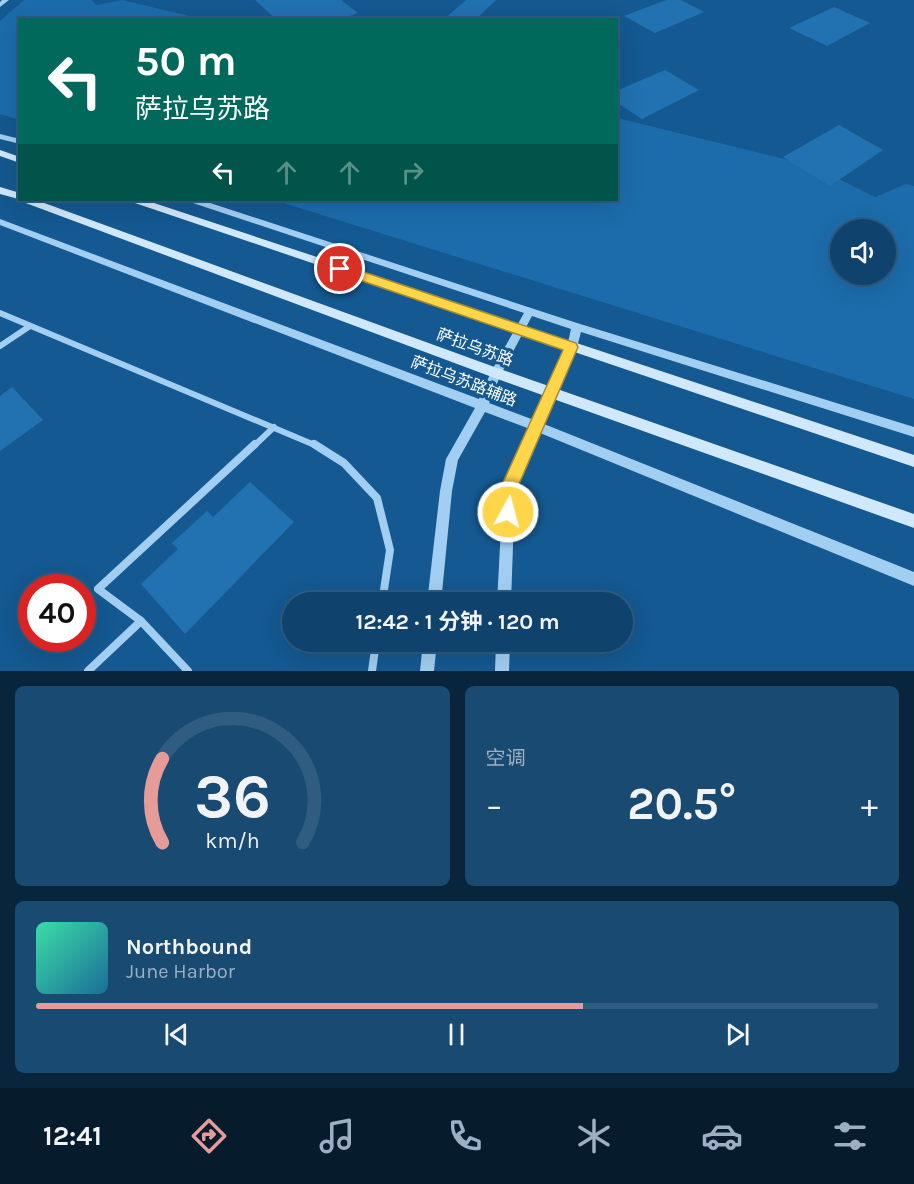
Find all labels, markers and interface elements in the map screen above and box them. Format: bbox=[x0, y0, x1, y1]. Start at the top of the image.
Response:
text: 50 m bbox=[135, 36, 237, 86]
icon: left bbox=[36, 42, 114, 120]
text: 萨拉乌苏路 bbox=[135, 93, 270, 125]
icon: left bbox=[207, 156, 240, 189]
icon: ahead bbox=[270, 156, 303, 189]
icon: ahead bbox=[333, 156, 366, 189]
icon: right bbox=[396, 156, 429, 189]
map controls bbox=[830, 219, 896, 285]
button: sound bbox=[830, 219, 896, 285]
pin bbox=[314, 243, 365, 294]
icon: arrive bbox=[323, 252, 356, 285]
street label: 萨拉乌苏路 bbox=[434, 324, 516, 370]
street label: 萨拉乌苏路辅路 bbox=[408, 352, 520, 410]
position arrow bbox=[476, 480, 540, 544]
speed limit sign: 40 bbox=[18, 574, 96, 652]
text: 12:42 · 1 分钟 · 120 m bbox=[355, 609, 560, 635]
text: 空调 bbox=[486, 747, 526, 770]
text: 36 bbox=[194, 760, 271, 833]
text: 20.5° bbox=[627, 778, 736, 830]
text: − bbox=[486, 786, 503, 824]
text: + bbox=[861, 786, 878, 824]
text: km/h bbox=[205, 828, 259, 853]
text: Northbound bbox=[126, 934, 252, 960]
text: June Harbor bbox=[126, 960, 235, 983]
icon: previous bbox=[160, 1018, 193, 1051]
icon: pause bbox=[440, 1018, 473, 1051]
icon: next bbox=[721, 1018, 754, 1051]
icon: directions bbox=[188, 1115, 230, 1157]
icon: music bbox=[316, 1115, 358, 1157]
icon: phone bbox=[444, 1115, 486, 1157]
icon: climate bbox=[573, 1115, 615, 1157]
icon: car bbox=[701, 1115, 743, 1157]
icon: filters bbox=[829, 1115, 871, 1157]
text: 12:41 bbox=[43, 1120, 102, 1152]

